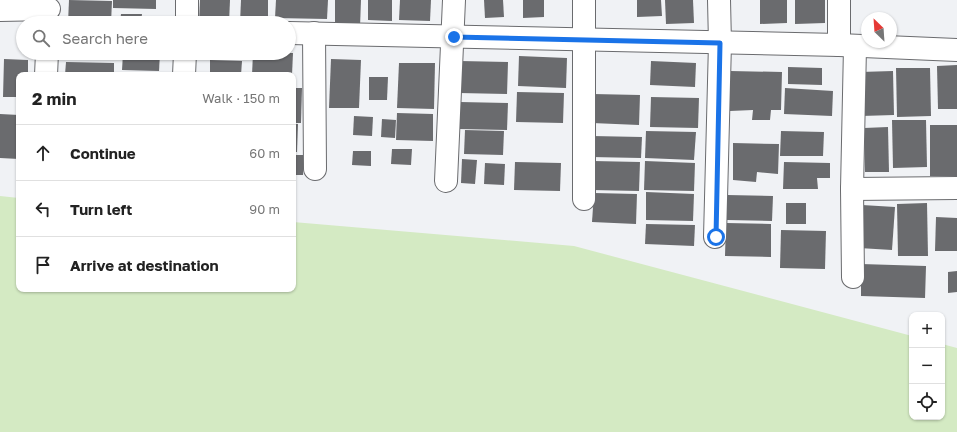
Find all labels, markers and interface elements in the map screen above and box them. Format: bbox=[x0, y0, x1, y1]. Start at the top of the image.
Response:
north arrow bbox=[861, 12, 897, 48]
search box bbox=[16, 16, 296, 60]
icon: search bbox=[30, 27, 52, 49]
route end bbox=[445, 28, 463, 46]
text: Search here bbox=[62, 29, 148, 47]
text: 2 min bbox=[32, 88, 76, 109]
text: Walk · 150 m bbox=[202, 90, 280, 106]
icon: ahead bbox=[32, 142, 54, 164]
text: Continue bbox=[70, 144, 136, 162]
text: 60 m bbox=[249, 145, 280, 161]
icon: left bbox=[32, 198, 54, 220]
text: Turn left bbox=[70, 200, 132, 218]
text: 90 m bbox=[249, 201, 280, 217]
route start bbox=[707, 228, 725, 246]
icon: arrive bbox=[32, 254, 54, 276]
text: Arrive at destination bbox=[70, 256, 219, 274]
map controls bbox=[909, 312, 945, 420]
button: + bbox=[909, 312, 945, 348]
button: − bbox=[909, 348, 945, 384]
button: locate bbox=[909, 384, 945, 420]

